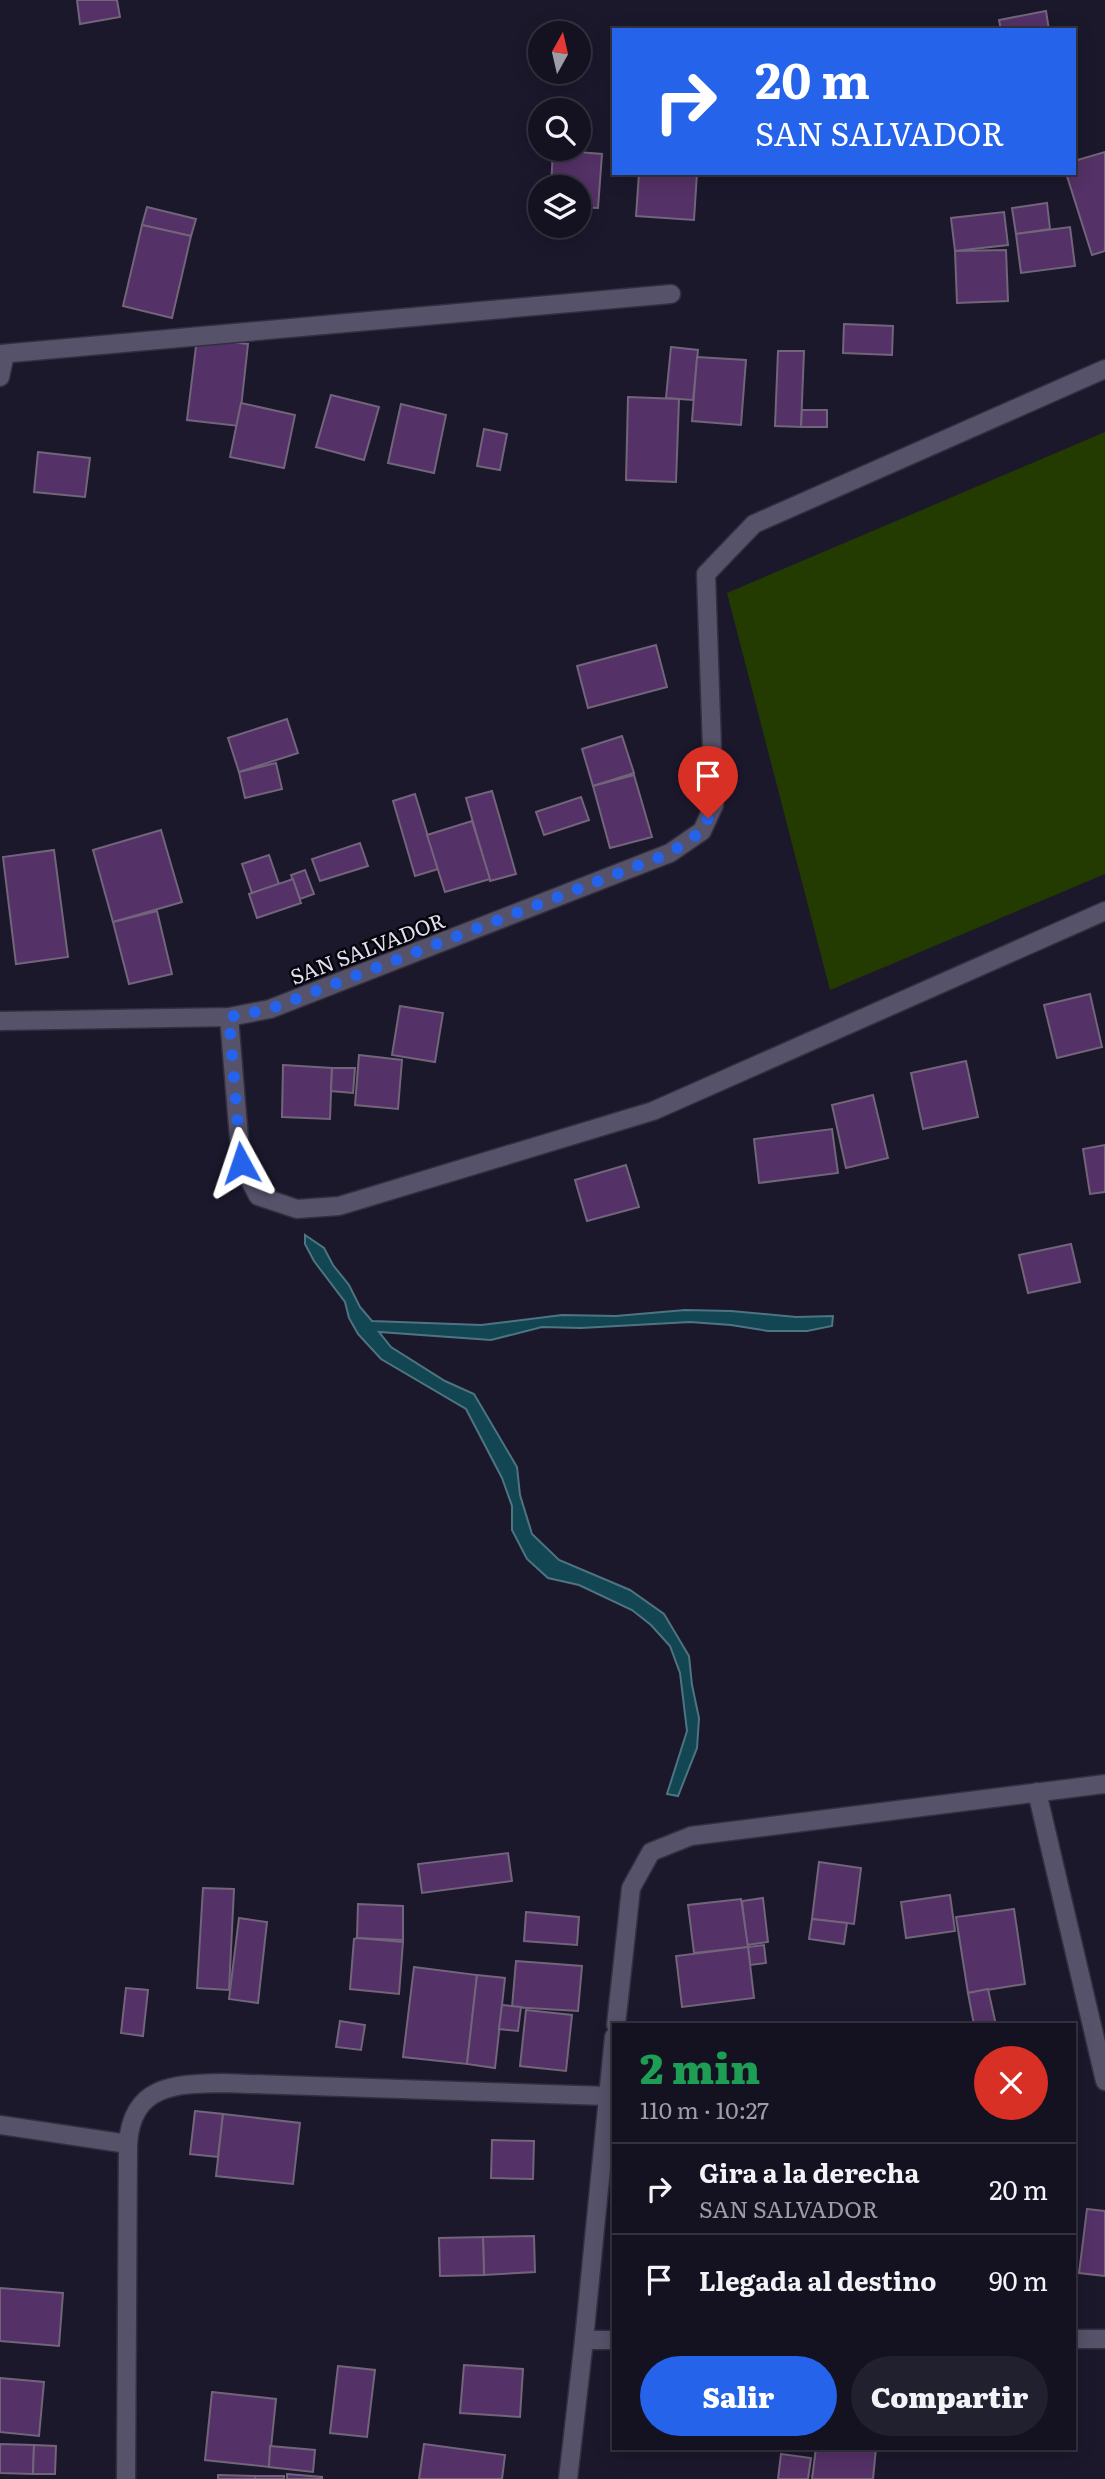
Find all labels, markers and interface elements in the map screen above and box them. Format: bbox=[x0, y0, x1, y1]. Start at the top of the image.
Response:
north arrow bbox=[528, 21, 592, 84]
map controls bbox=[528, 21, 591, 238]
text: 20 m bbox=[755, 41, 870, 114]
icon: right bbox=[640, 56, 731, 147]
button: search bbox=[528, 98, 591, 161]
text: SAN SALVADOR bbox=[755, 108, 1005, 156]
button: layers bbox=[528, 175, 591, 238]
pin bbox=[678, 746, 738, 818]
icon: arrive bbox=[689, 757, 727, 795]
street label: SAN SALVADOR bbox=[285, 903, 449, 991]
position arrow bbox=[204, 1126, 278, 1200]
text: 2 min bbox=[640, 2035, 760, 2097]
button: close bbox=[974, 2046, 1048, 2120]
text: 110 m · 10:27 bbox=[640, 2092, 769, 2126]
text: Gira a la derecha bbox=[699, 2152, 919, 2191]
text: 20 m bbox=[989, 2169, 1048, 2208]
icon: right bbox=[640, 2170, 678, 2208]
text: SAN SALVADOR bbox=[699, 2191, 878, 2225]
text: Llegada al destino bbox=[699, 2260, 936, 2299]
text: 90 m bbox=[989, 2260, 1048, 2299]
icon: arrive bbox=[640, 2261, 678, 2299]
button: Salir bbox=[640, 2356, 837, 2436]
button: Compartir bbox=[851, 2356, 1048, 2436]

